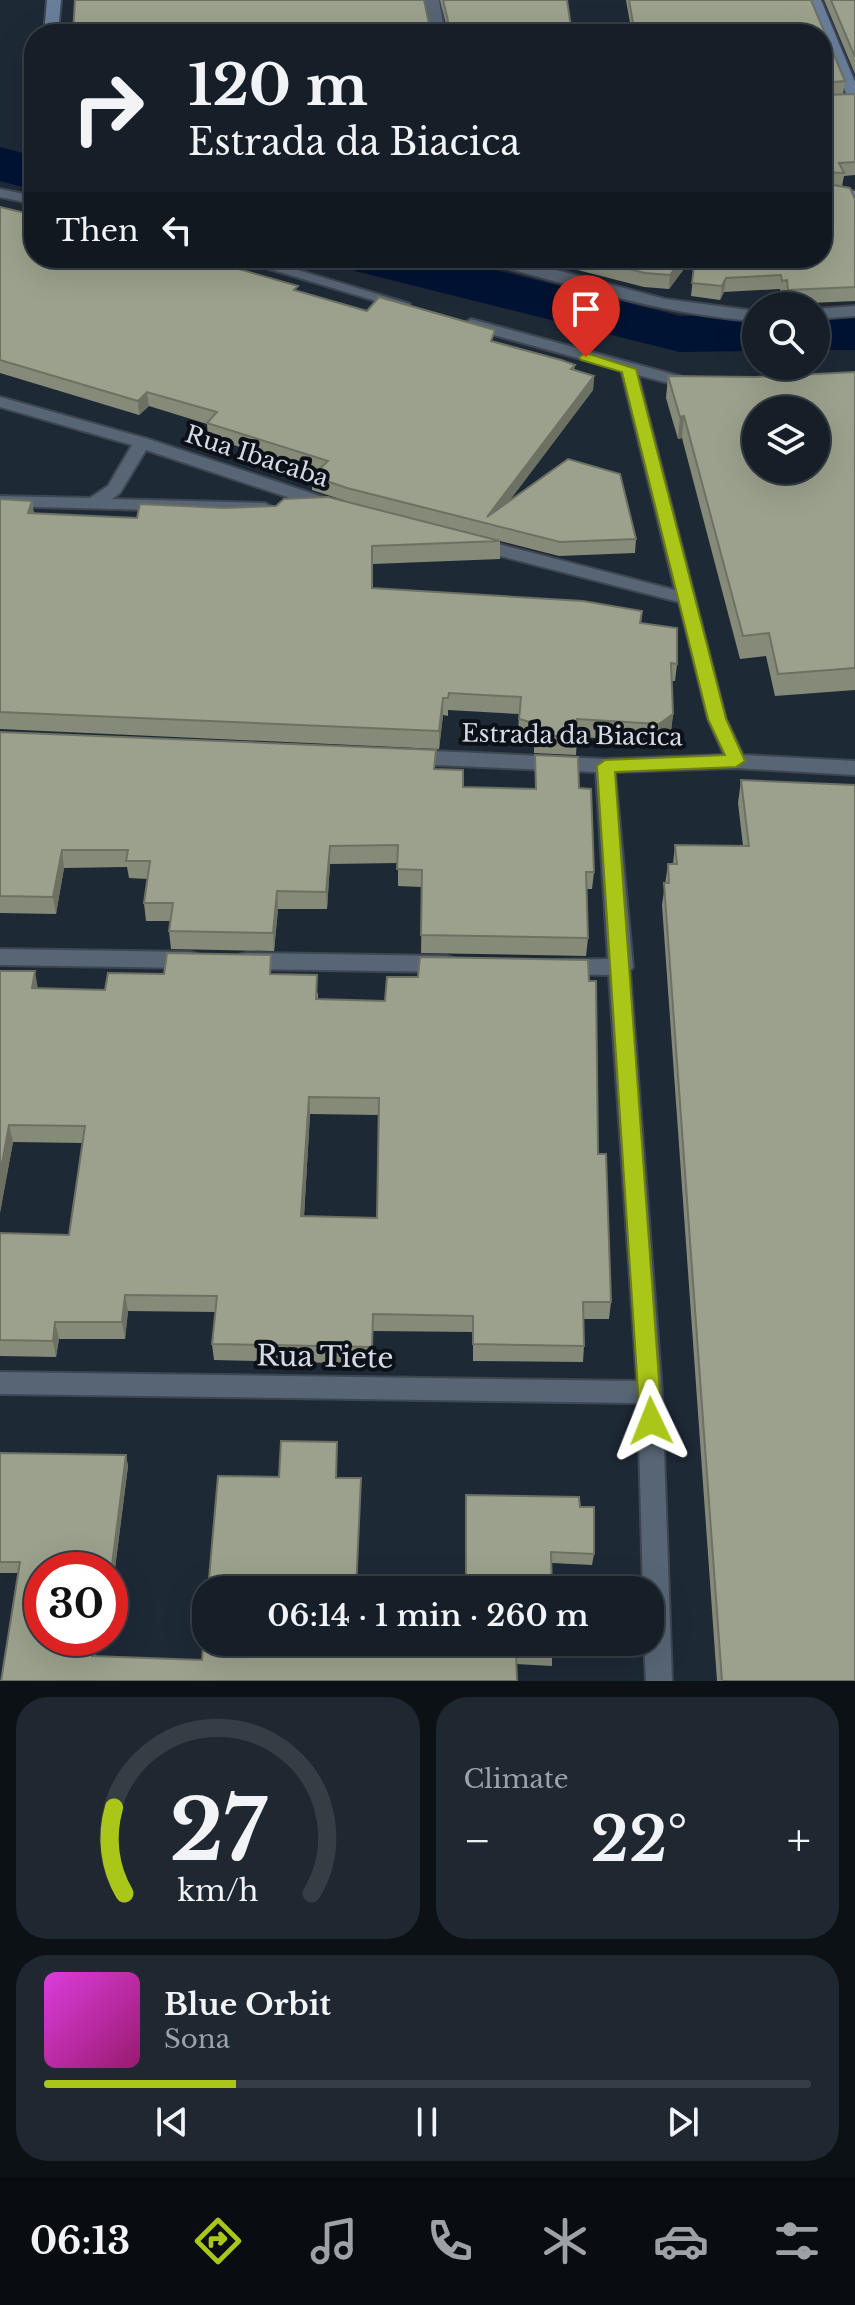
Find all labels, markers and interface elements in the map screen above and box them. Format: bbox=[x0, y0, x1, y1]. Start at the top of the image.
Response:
text: 120 m bbox=[188, 51, 368, 120]
icon: right bbox=[56, 56, 160, 160]
text: Estrada da Biacica bbox=[188, 120, 520, 165]
icon: left bbox=[155, 208, 199, 252]
text: Then bbox=[56, 212, 139, 249]
pin bbox=[552, 275, 620, 357]
icon: arrive bbox=[564, 287, 608, 331]
map controls bbox=[742, 292, 830, 484]
button: search bbox=[742, 292, 830, 380]
button: layers bbox=[742, 396, 830, 484]
street label: Rua Ibacaba bbox=[182, 419, 333, 493]
street label: Estrada da Biacica bbox=[461, 719, 684, 751]
street label: Rua Tiete bbox=[256, 1338, 394, 1376]
position arrow bbox=[609, 1379, 693, 1463]
speed limit sign: 30 bbox=[24, 1552, 128, 1656]
text: 06:14 · 1 min · 260 m bbox=[267, 1597, 589, 1634]
text: Climate bbox=[464, 1763, 569, 1795]
text: 27 bbox=[169, 1779, 267, 1882]
text: 22° bbox=[591, 1803, 688, 1877]
text: − bbox=[464, 1813, 491, 1868]
text: + bbox=[787, 1813, 811, 1868]
text: km/h bbox=[177, 1873, 258, 1909]
text: Blue Orbit bbox=[164, 1986, 331, 2023]
text: Sona bbox=[164, 2023, 230, 2055]
icon: previous bbox=[150, 2100, 194, 2144]
icon: pause bbox=[405, 2100, 449, 2144]
icon: next bbox=[661, 2100, 705, 2144]
icon: directions bbox=[190, 2213, 246, 2269]
icon: music bbox=[306, 2213, 362, 2269]
icon: phone bbox=[422, 2213, 478, 2269]
icon: climate bbox=[537, 2213, 593, 2269]
icon: car bbox=[653, 2213, 709, 2269]
icon: filters bbox=[769, 2213, 825, 2269]
text: 06:13 bbox=[30, 2219, 130, 2264]

